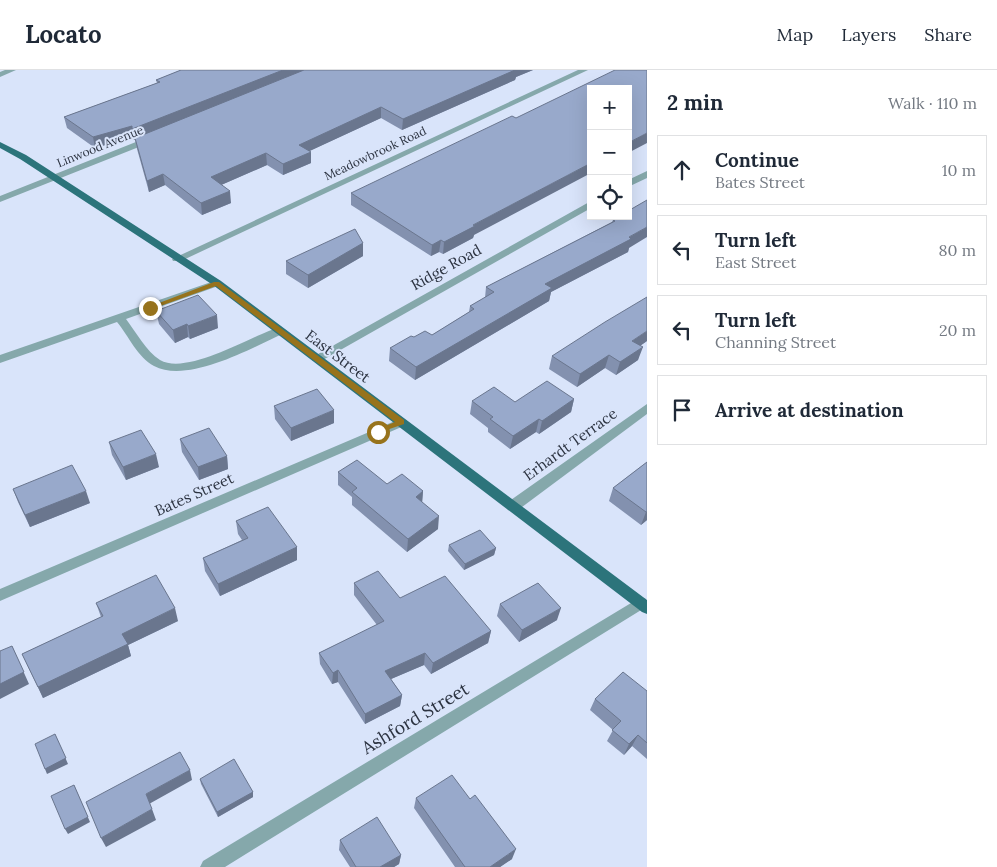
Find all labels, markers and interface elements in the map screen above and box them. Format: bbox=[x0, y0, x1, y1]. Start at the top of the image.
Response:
text: Locato bbox=[25, 19, 102, 50]
text: Map bbox=[777, 23, 813, 46]
text: Layers bbox=[841, 23, 896, 46]
text: Share bbox=[924, 23, 972, 46]
map controls bbox=[587, 85, 632, 220]
button: + bbox=[587, 85, 632, 130]
text: 2 min bbox=[667, 89, 723, 116]
text: Walk · 110 m bbox=[888, 93, 977, 113]
street label: Linwood Avenue bbox=[55, 122, 146, 170]
street label: Meadowbrook Road bbox=[322, 123, 428, 183]
button: − bbox=[587, 130, 632, 175]
text: Continue bbox=[715, 148, 799, 172]
icon: ahead bbox=[668, 156, 696, 184]
text: 10 m bbox=[942, 160, 976, 180]
text: Bates Street bbox=[715, 172, 805, 192]
button: locate bbox=[587, 175, 632, 220]
text: Turn left bbox=[715, 228, 796, 252]
icon: left bbox=[668, 236, 696, 264]
street label: Ridge Road bbox=[407, 240, 485, 294]
text: 80 m bbox=[939, 240, 976, 260]
text: East Street bbox=[715, 252, 796, 272]
route end bbox=[139, 297, 162, 320]
text: Turn left bbox=[715, 308, 796, 332]
icon: left bbox=[668, 316, 696, 344]
text: 20 m bbox=[939, 320, 976, 340]
street label: East Street bbox=[302, 325, 374, 387]
text: Channing Street bbox=[715, 332, 836, 352]
icon: arrive bbox=[668, 396, 696, 424]
text: Arrive at destination bbox=[715, 398, 904, 422]
street label: Erhardt Terrace bbox=[519, 404, 621, 484]
route start bbox=[367, 421, 390, 444]
street label: Bates Street bbox=[152, 468, 237, 520]
street label: Ashford Street bbox=[356, 677, 473, 760]

